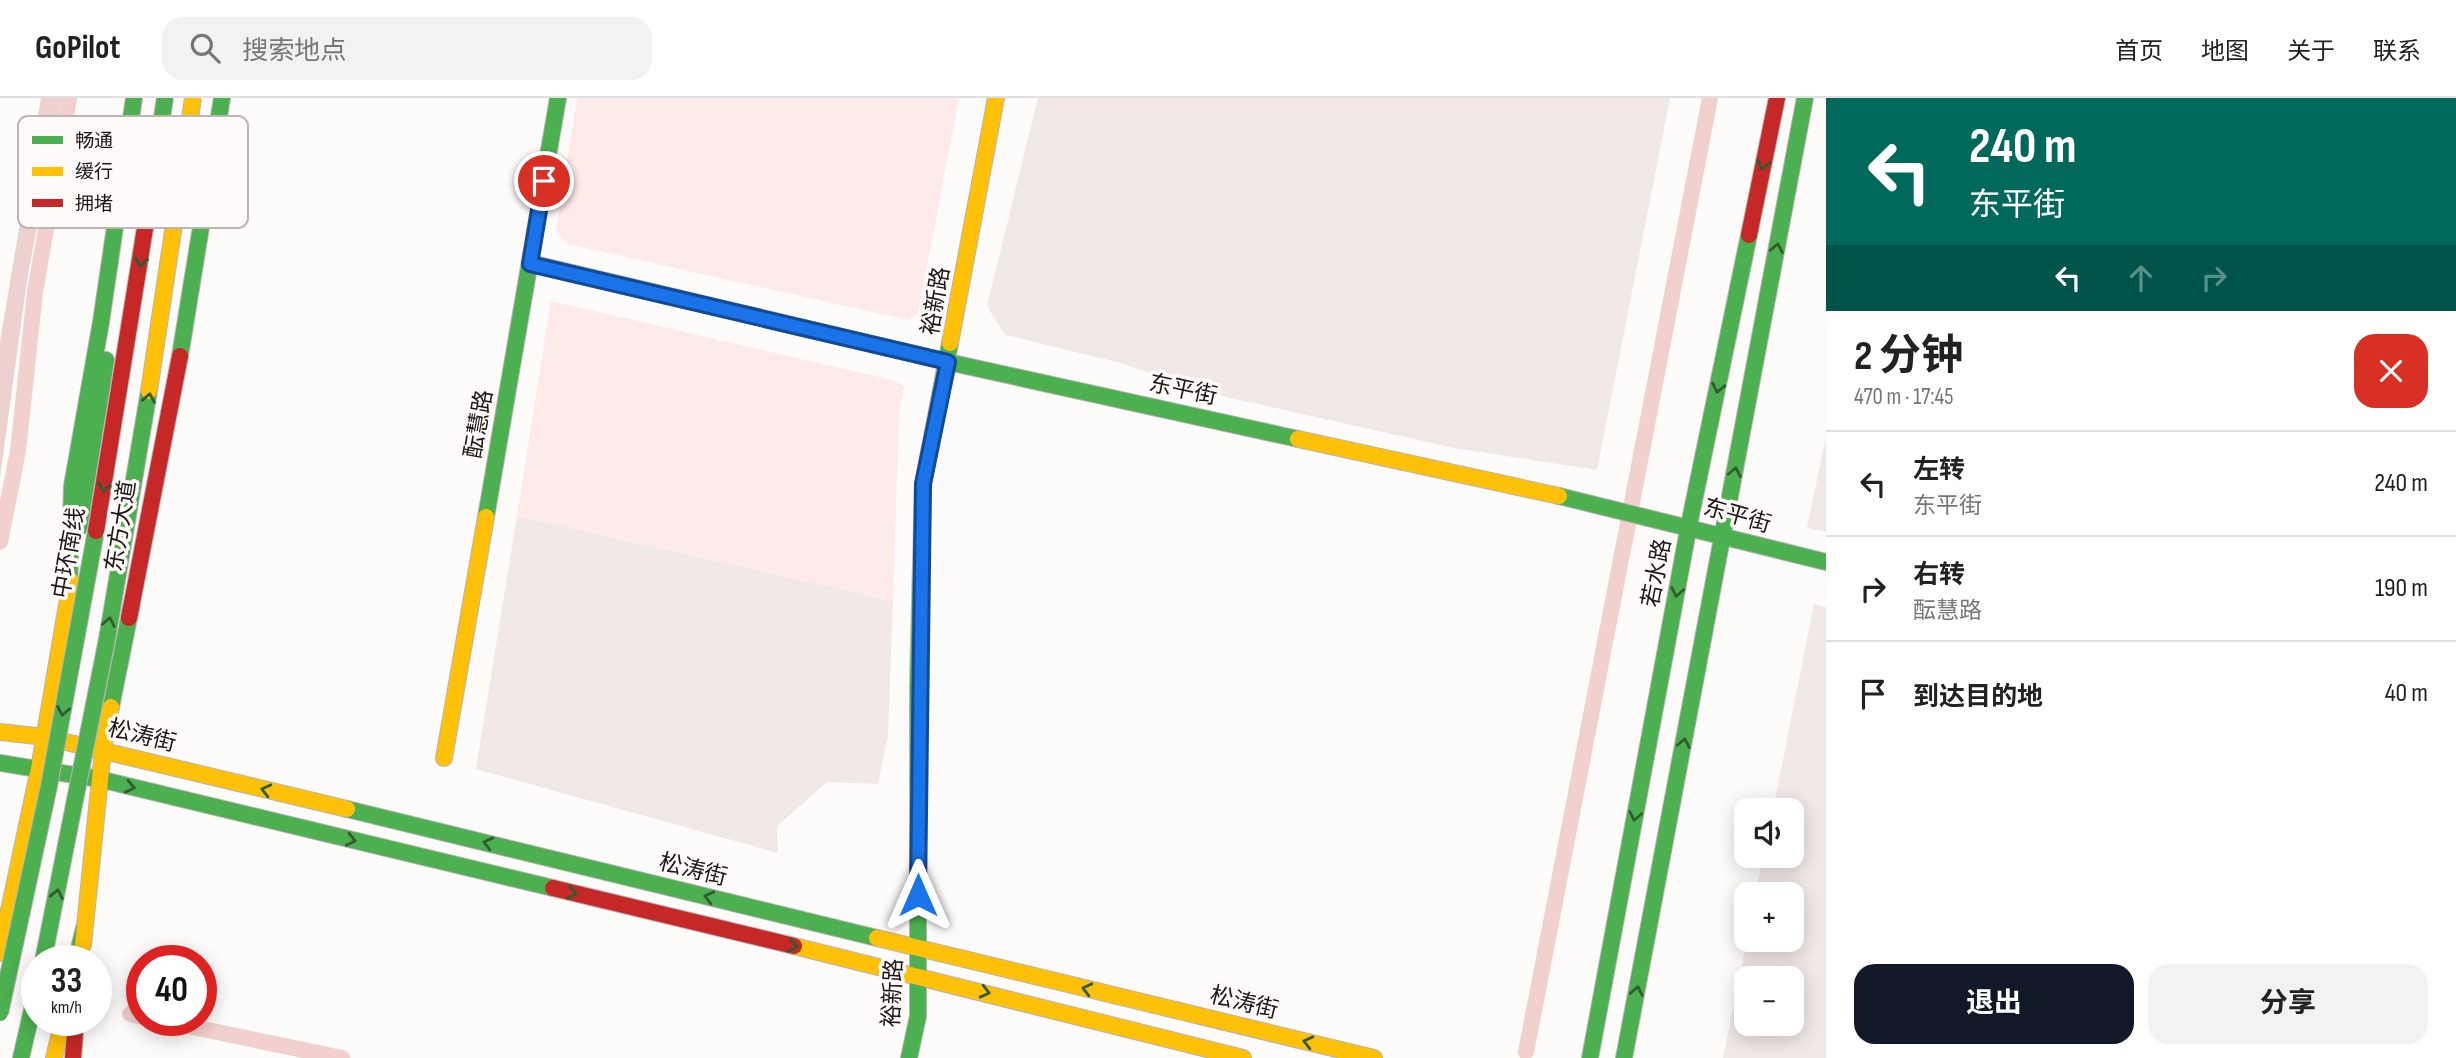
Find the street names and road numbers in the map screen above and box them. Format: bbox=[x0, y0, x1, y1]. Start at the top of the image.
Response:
street label: 裕新路 bbox=[916, 265, 956, 337]
street label: 东平街 bbox=[1146, 369, 1220, 411]
street label: 酝慧路 bbox=[459, 388, 499, 460]
street label: 东方大道 bbox=[100, 478, 142, 574]
street label: 东平街 bbox=[1700, 493, 1774, 539]
street label: 中环南线 bbox=[47, 505, 91, 601]
street label: 若水路 bbox=[1637, 536, 1677, 610]
street label: 松涛街 bbox=[105, 714, 179, 758]
street label: 松涛街 bbox=[656, 848, 730, 892]
street label: 裕新路 bbox=[877, 958, 909, 1028]
street label: 松涛街 bbox=[1207, 981, 1281, 1025]

